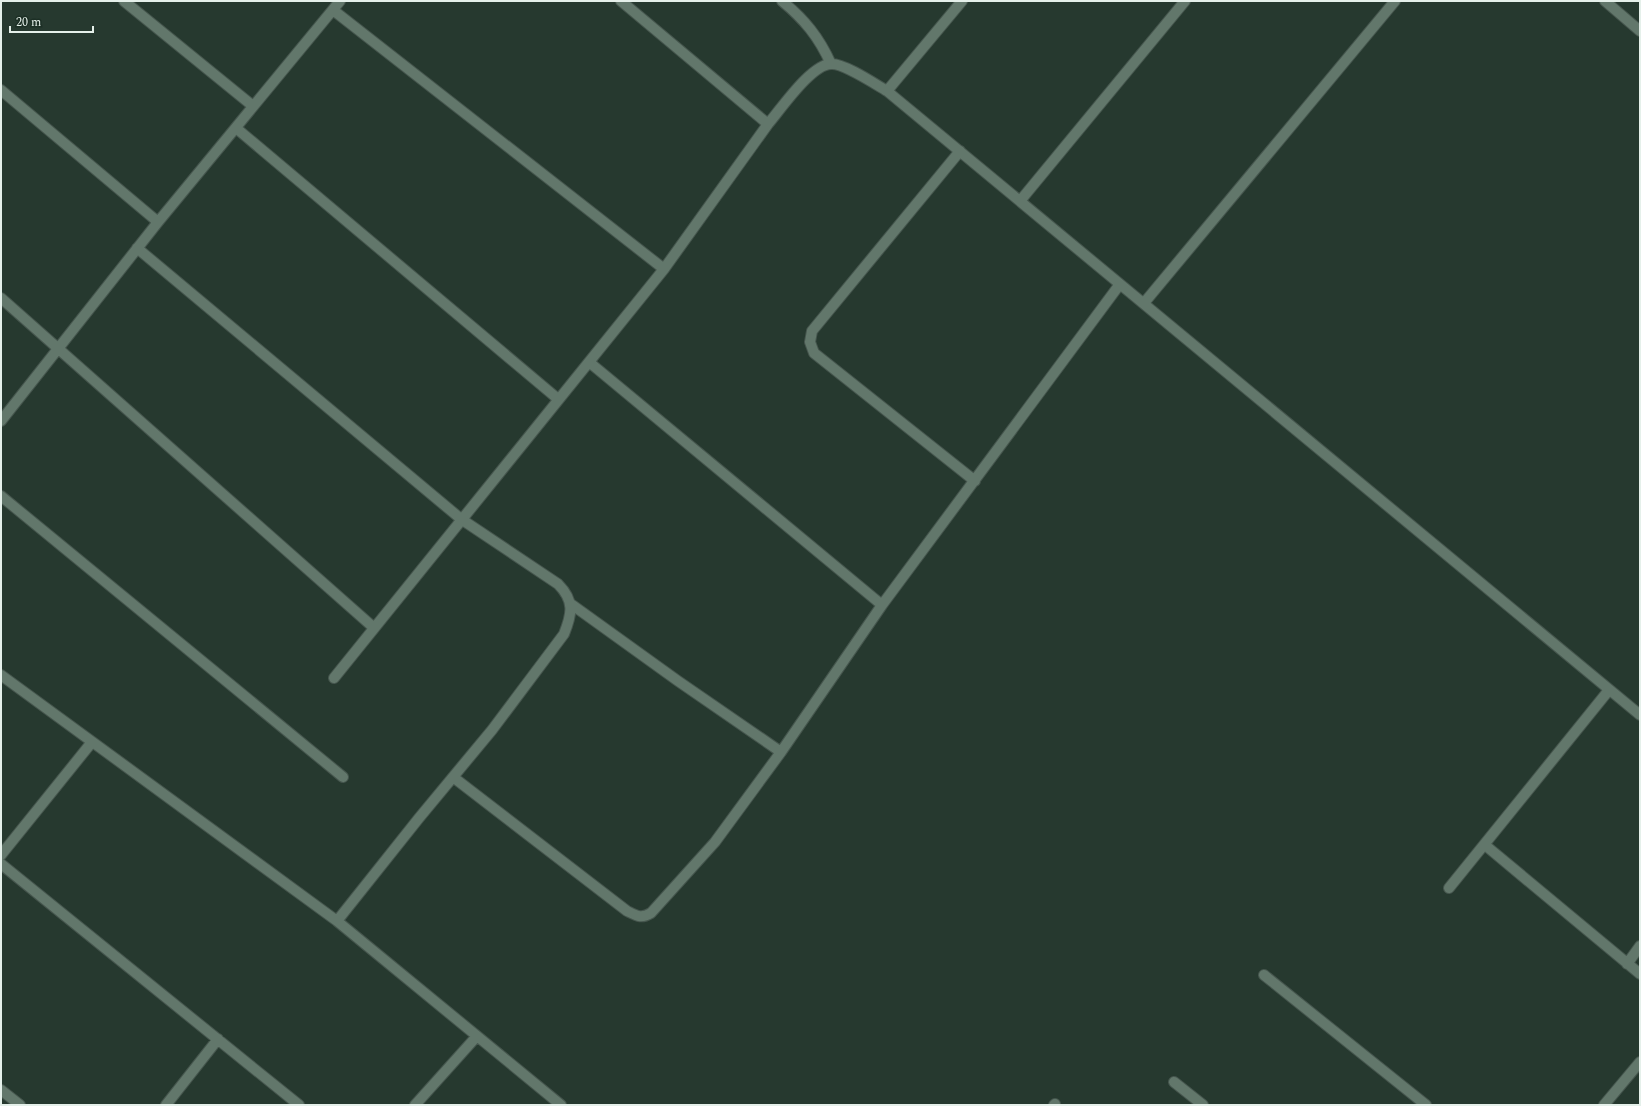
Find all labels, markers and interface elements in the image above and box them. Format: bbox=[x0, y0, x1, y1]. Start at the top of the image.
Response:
scale bar bbox=[10, 8, 93, 34]
text: 20 m bbox=[16, 13, 41, 32]

